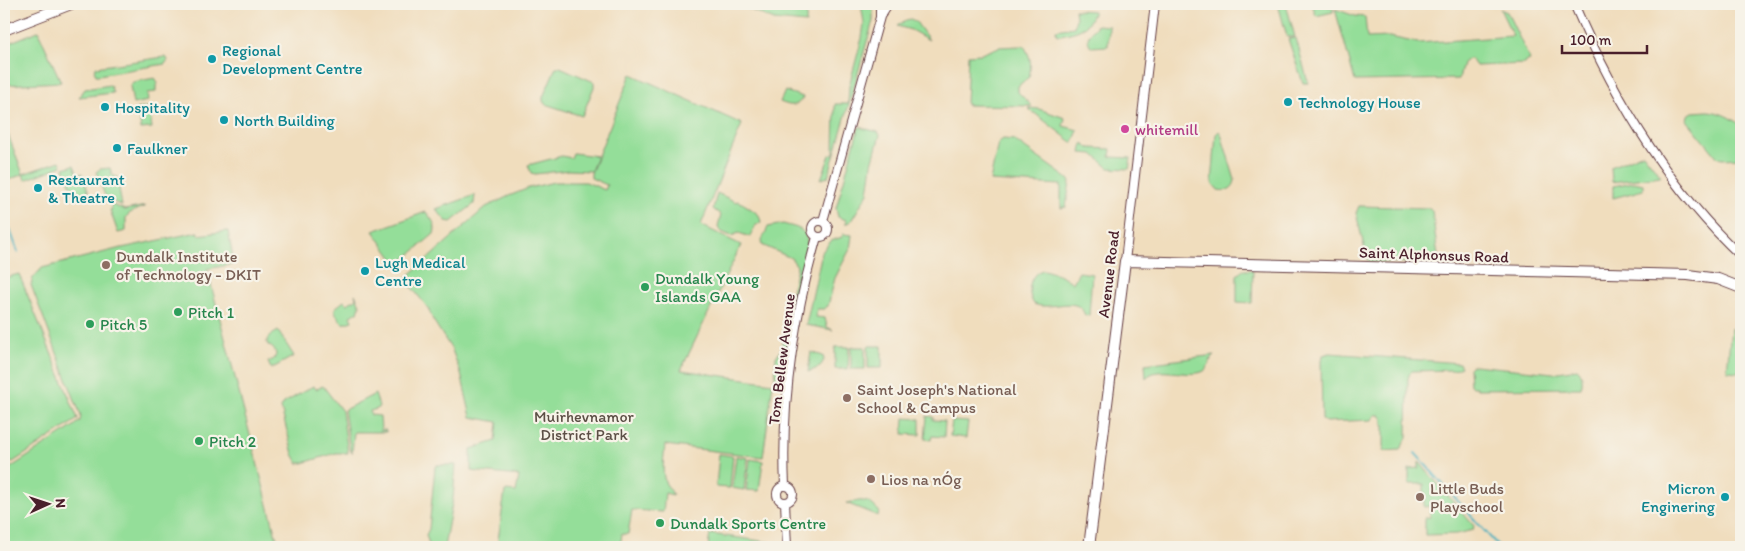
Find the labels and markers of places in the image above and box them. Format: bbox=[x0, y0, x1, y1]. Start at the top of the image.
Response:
place label: Regional Development Centre bbox=[222, 41, 363, 78]
marker: Regional Development Centre bbox=[206, 53, 218, 65]
place label: Technology House bbox=[1298, 93, 1421, 112]
marker: Technology House bbox=[1282, 96, 1294, 108]
place label: Hospitality bbox=[115, 98, 190, 117]
marker: Hospitality bbox=[99, 101, 111, 113]
place label: North Building bbox=[234, 111, 336, 130]
marker: North Building bbox=[218, 114, 230, 126]
place label: whitemill bbox=[1135, 120, 1199, 139]
marker: whitemill bbox=[1119, 123, 1131, 135]
place label: Faulkner bbox=[127, 139, 188, 158]
marker: Faulkner bbox=[111, 142, 123, 154]
place label: Restaurant & Theatre bbox=[48, 170, 125, 207]
marker: Restaurant & Theatre bbox=[32, 182, 44, 194]
place label: Dundalk Institute of Technology - DKIT bbox=[116, 247, 261, 284]
place label: Lugh Medical Centre bbox=[375, 253, 466, 290]
marker: Dundalk Institute of Technology - DKIT bbox=[100, 259, 112, 271]
marker: Lugh Medical Centre bbox=[359, 265, 371, 277]
place label: Dundalk Young Islands GAA bbox=[655, 269, 760, 306]
marker: Dundalk Young Islands GAA bbox=[639, 281, 651, 293]
place label: Pitch 1 bbox=[188, 303, 235, 322]
marker: Pitch 1 bbox=[172, 306, 184, 318]
place label: Pitch 5 bbox=[100, 315, 147, 334]
marker: Pitch 5 bbox=[84, 318, 96, 330]
place label: Saint Joseph's National School & Campus bbox=[857, 380, 1017, 417]
marker: Saint Joseph's National School & Campus bbox=[841, 392, 853, 404]
place label: Pitch 2 bbox=[209, 432, 257, 451]
marker: Pitch 2 bbox=[193, 435, 205, 447]
place label: Lios na nÓg bbox=[881, 470, 962, 489]
marker: Lios na nÓg bbox=[865, 473, 877, 485]
place label: Little Buds Playschool bbox=[1430, 479, 1504, 516]
place label: Micron Enginering bbox=[1641, 479, 1716, 516]
marker: Little Buds Playschool bbox=[1414, 491, 1426, 503]
marker: Micron Enginering bbox=[1719, 491, 1731, 503]
place label: Dundalk Sports Centre bbox=[670, 514, 826, 533]
marker: Dundalk Sports Centre bbox=[654, 517, 666, 529]

